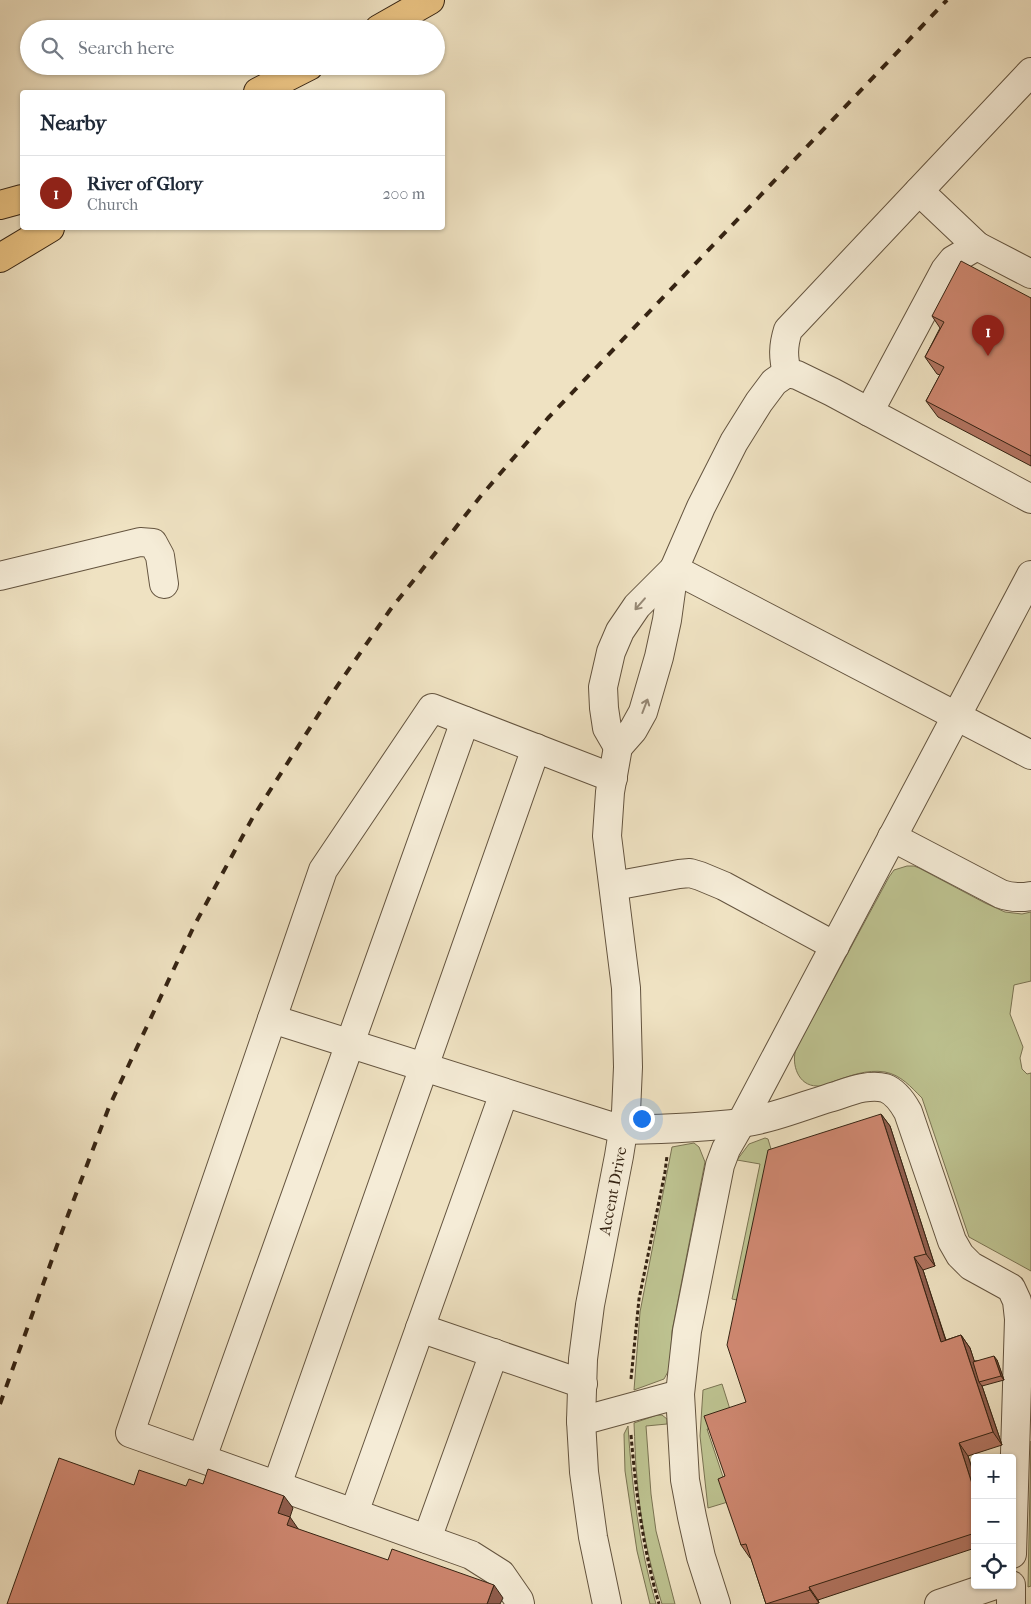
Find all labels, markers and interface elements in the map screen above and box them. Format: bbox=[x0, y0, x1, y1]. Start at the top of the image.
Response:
search box bbox=[20, 20, 445, 75]
icon: search bbox=[38, 34, 66, 62]
text: Search here bbox=[78, 37, 174, 59]
text: Nearby bbox=[40, 111, 106, 135]
text: River of Glory bbox=[87, 173, 203, 195]
text: 1 bbox=[53, 184, 59, 203]
text: 200 m bbox=[382, 184, 425, 203]
text: Church bbox=[87, 195, 138, 214]
pin: 1 bbox=[972, 315, 1004, 356]
one-way arrow bbox=[634, 597, 646, 610]
one-way arrow bbox=[641, 699, 650, 714]
your location bbox=[629, 1106, 655, 1132]
street label: Accent Drive bbox=[595, 1145, 630, 1238]
map controls bbox=[971, 1454, 1016, 1589]
button: + bbox=[971, 1454, 1016, 1499]
button: − bbox=[971, 1499, 1016, 1544]
button: locate bbox=[971, 1544, 1016, 1589]

